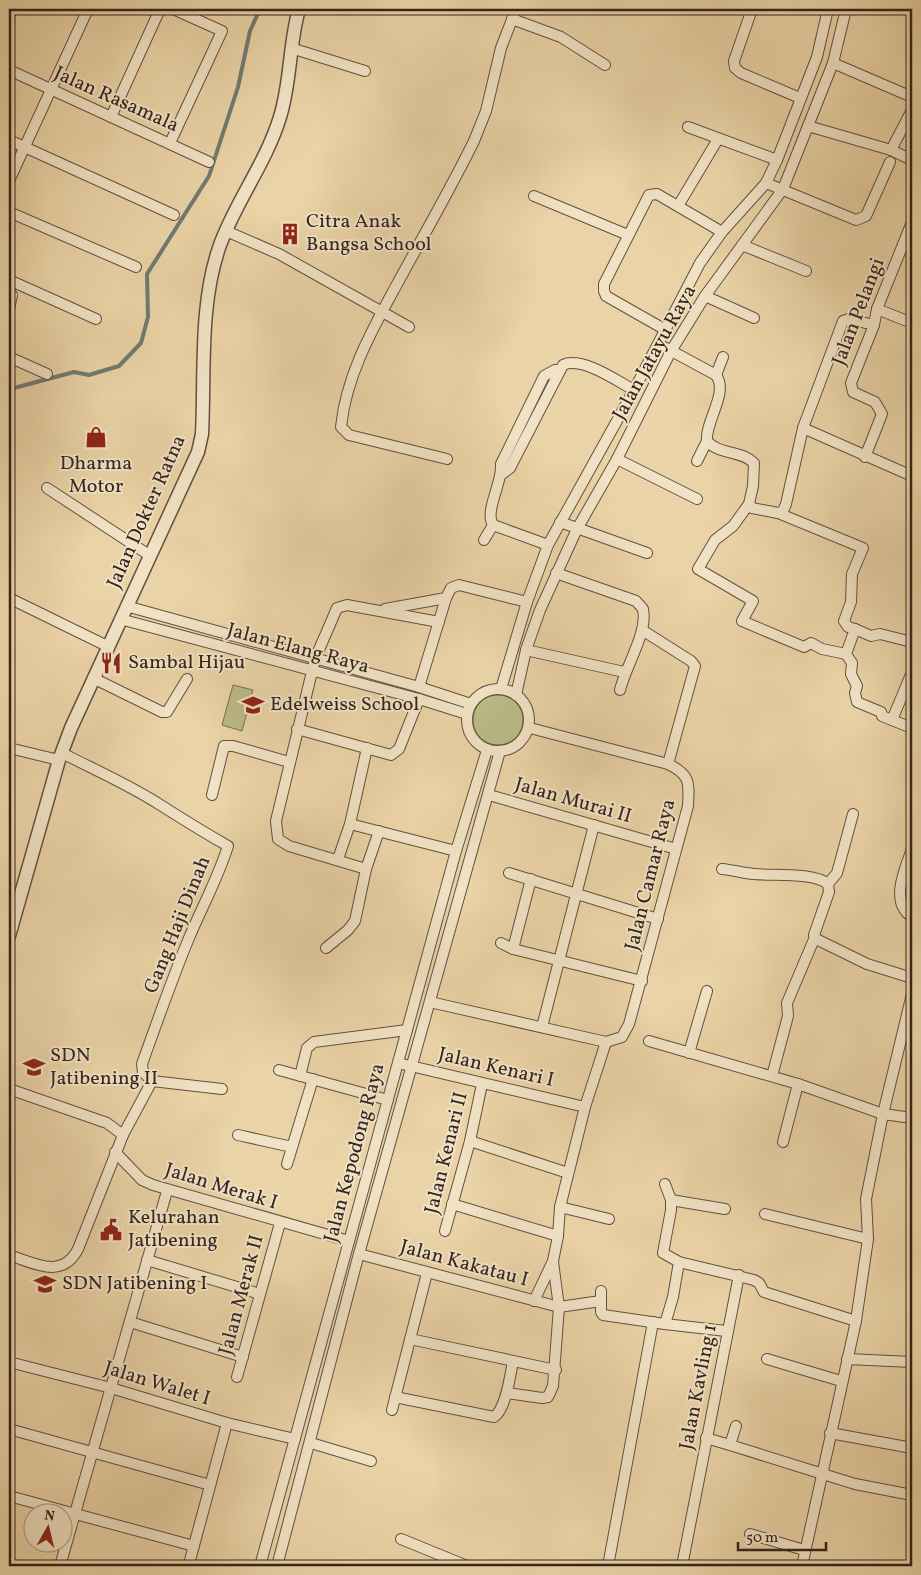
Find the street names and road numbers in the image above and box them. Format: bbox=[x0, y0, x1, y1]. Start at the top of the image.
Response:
street label: Jalan Rasamala bbox=[49, 60, 183, 140]
street label: Jalan Pelangi bbox=[826, 254, 892, 370]
street label: Jalan Jatayu Raya bbox=[606, 280, 704, 426]
street label: Jalan Dokter Ratna bbox=[101, 431, 193, 593]
street label: Jalan Elang Raya bbox=[224, 617, 372, 681]
street label: Jalan Murai II bbox=[511, 771, 635, 831]
street label: Jalan Camar Raya bbox=[619, 796, 683, 954]
street label: Gang Haji Dinah bbox=[138, 852, 218, 998]
street label: Jalan Kenari I bbox=[435, 1041, 557, 1095]
street label: Jalan Kepodong Raya bbox=[318, 1060, 392, 1246]
street label: Jalan Kenari II bbox=[418, 1089, 476, 1217]
street label: Jalan Merak I bbox=[161, 1157, 281, 1217]
street label: Jalan Merak II bbox=[212, 1232, 272, 1358]
street label: Jalan Kakatau I bbox=[397, 1233, 531, 1295]
street label: Jalan Kavling 1 bbox=[673, 1322, 725, 1452]
street label: Jalan Walet I bbox=[100, 1355, 214, 1413]

